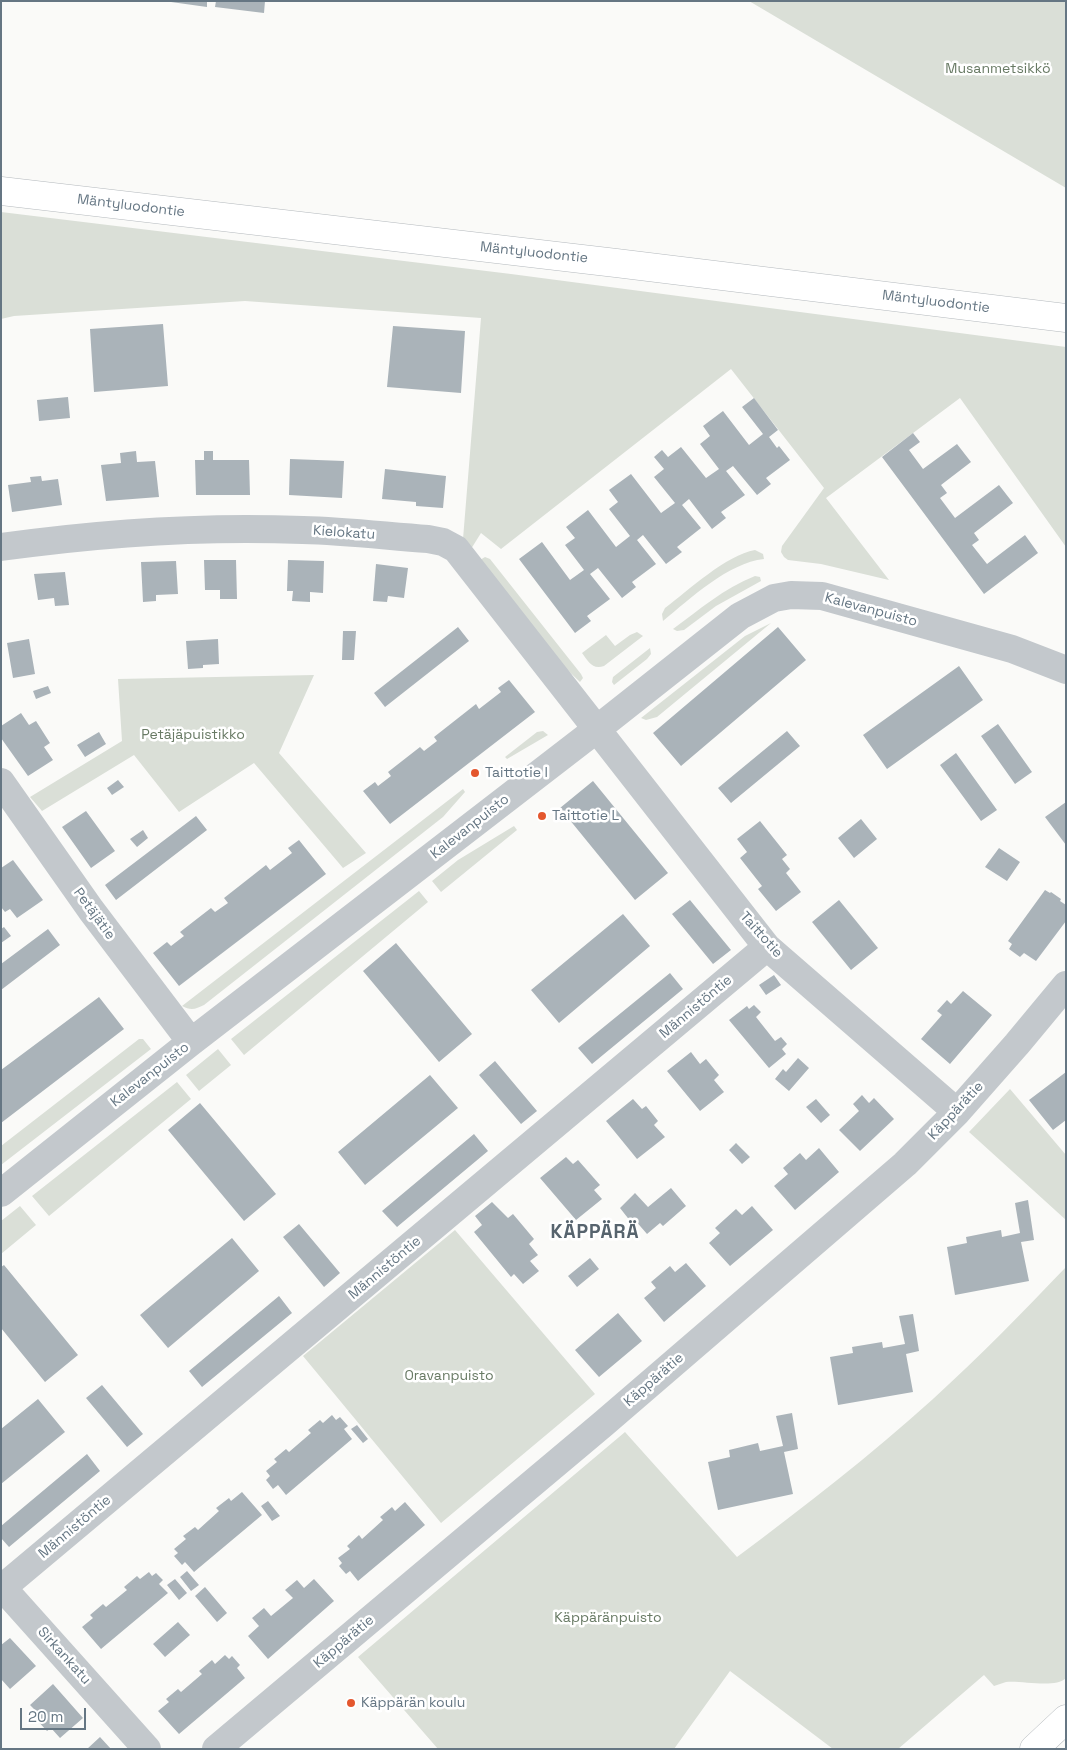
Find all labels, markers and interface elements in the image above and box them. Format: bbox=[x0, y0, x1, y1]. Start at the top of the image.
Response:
park label: Musanmetsikkö bbox=[945, 61, 1051, 77]
street label: Mäntyluodontie bbox=[76, 191, 186, 221]
street label: Mäntyluodontie bbox=[479, 239, 589, 267]
street label: Mäntyluodontie bbox=[881, 287, 991, 317]
street label: Kielokatu bbox=[312, 522, 376, 544]
street label: Kalevanpuisto bbox=[823, 590, 919, 630]
park label: Petäjäpuistikko bbox=[141, 727, 245, 743]
place label: Taittotie I bbox=[485, 765, 548, 781]
marker: Taittotie I bbox=[469, 767, 481, 779]
street label: Kalevanpuisto bbox=[427, 791, 513, 863]
place label: Taittotie L bbox=[552, 808, 619, 824]
marker: Taittotie L bbox=[536, 810, 548, 822]
street label: Petäjätie bbox=[70, 885, 118, 943]
street label: Taittotie bbox=[736, 909, 786, 961]
street label: Männistöntie bbox=[656, 972, 736, 1042]
street label: Kalevanpuisto bbox=[107, 1039, 193, 1111]
street label: Käppärätie bbox=[925, 1078, 987, 1144]
district label: KÄPPÄRÄ bbox=[550, 1222, 640, 1244]
street label: Männistöntie bbox=[345, 1233, 425, 1303]
street label: Käppärätie bbox=[621, 1350, 687, 1410]
park label: Oravanpuisto bbox=[404, 1368, 494, 1384]
street label: Männistöntie bbox=[35, 1492, 115, 1562]
park label: Käppäränpuisto bbox=[554, 1610, 662, 1626]
street label: Käppärätie bbox=[310, 1612, 378, 1672]
street label: Sirkankatu bbox=[34, 1624, 94, 1688]
place label: Käppärän koulu bbox=[361, 1695, 465, 1711]
marker: Käppärän koulu bbox=[345, 1697, 357, 1709]
scale bar bbox=[22, 1698, 89, 1730]
text: 20 m bbox=[28, 1707, 63, 1726]

